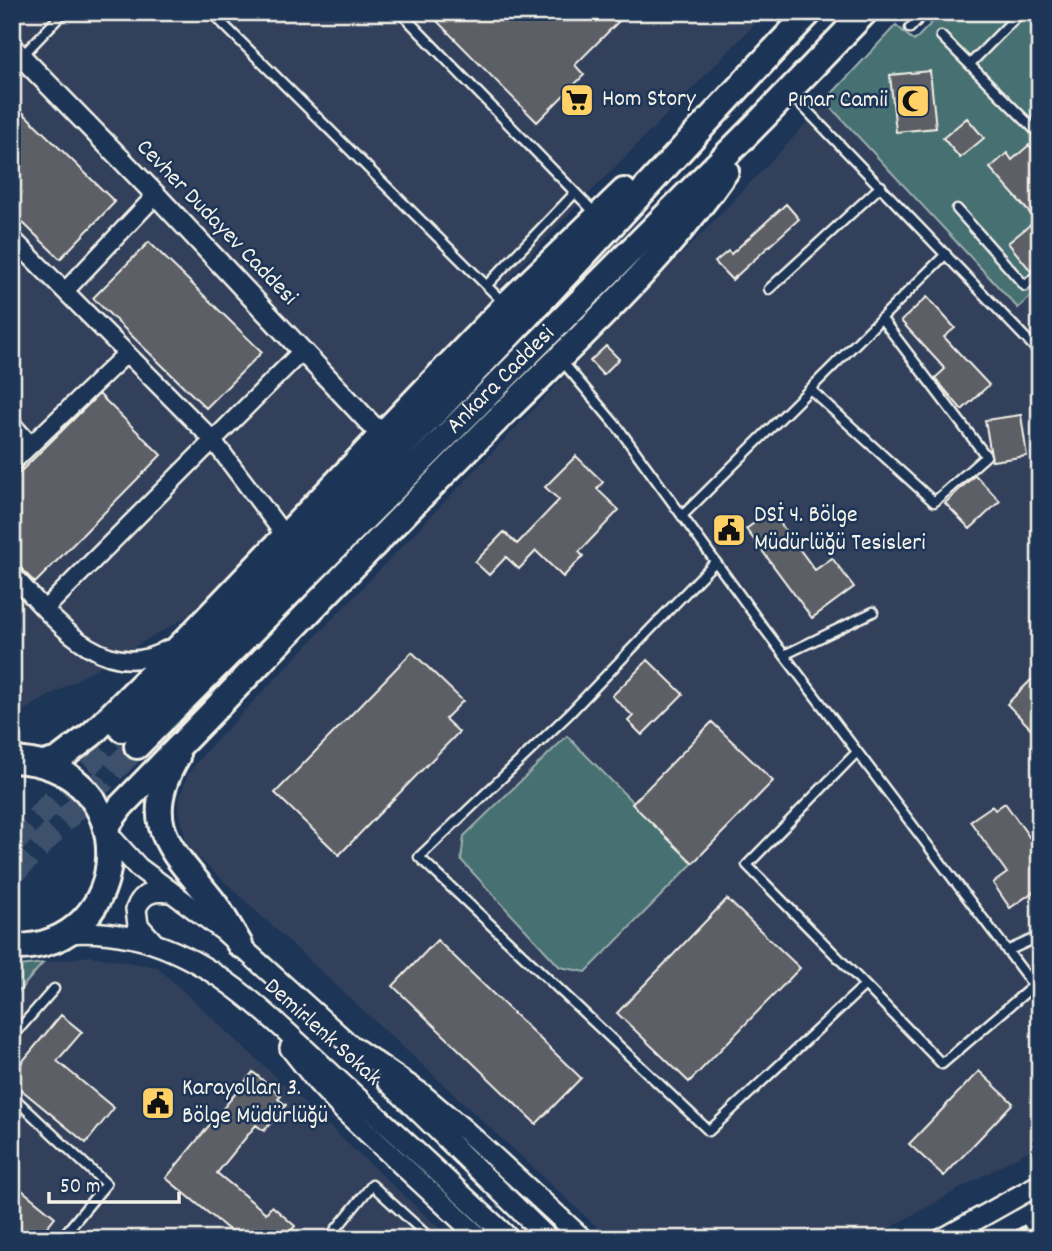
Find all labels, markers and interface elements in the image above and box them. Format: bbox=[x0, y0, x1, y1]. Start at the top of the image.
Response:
supermarket icon: Hom Story bbox=[558, 81, 596, 119]
mosque icon: Pınar Camii bbox=[894, 82, 932, 120]
place label: Hom Story bbox=[602, 83, 697, 117]
place label: Pınar Camii bbox=[788, 84, 888, 118]
street label: Cevher Dudayev Caddesi bbox=[127, 132, 305, 314]
street label: Ankara Caddesi bbox=[439, 318, 563, 443]
place label: DSİ 4. Bölge Müdürlüğü Tesisleri bbox=[754, 499, 926, 561]
public building icon: DSİ 4. Bölge Müdürlüğü Tesisleri bbox=[710, 511, 748, 549]
street label: Demirlenk Sokak bbox=[256, 971, 388, 1095]
place label: Karayolları 3. Bölge Müdürlüğü bbox=[182, 1072, 328, 1134]
public building icon: Karayolları 3. Bölge Müdürlüğü bbox=[139, 1084, 177, 1122]
scale bar bbox=[49, 1160, 178, 1204]
text: 50 m bbox=[60, 1173, 100, 1203]

